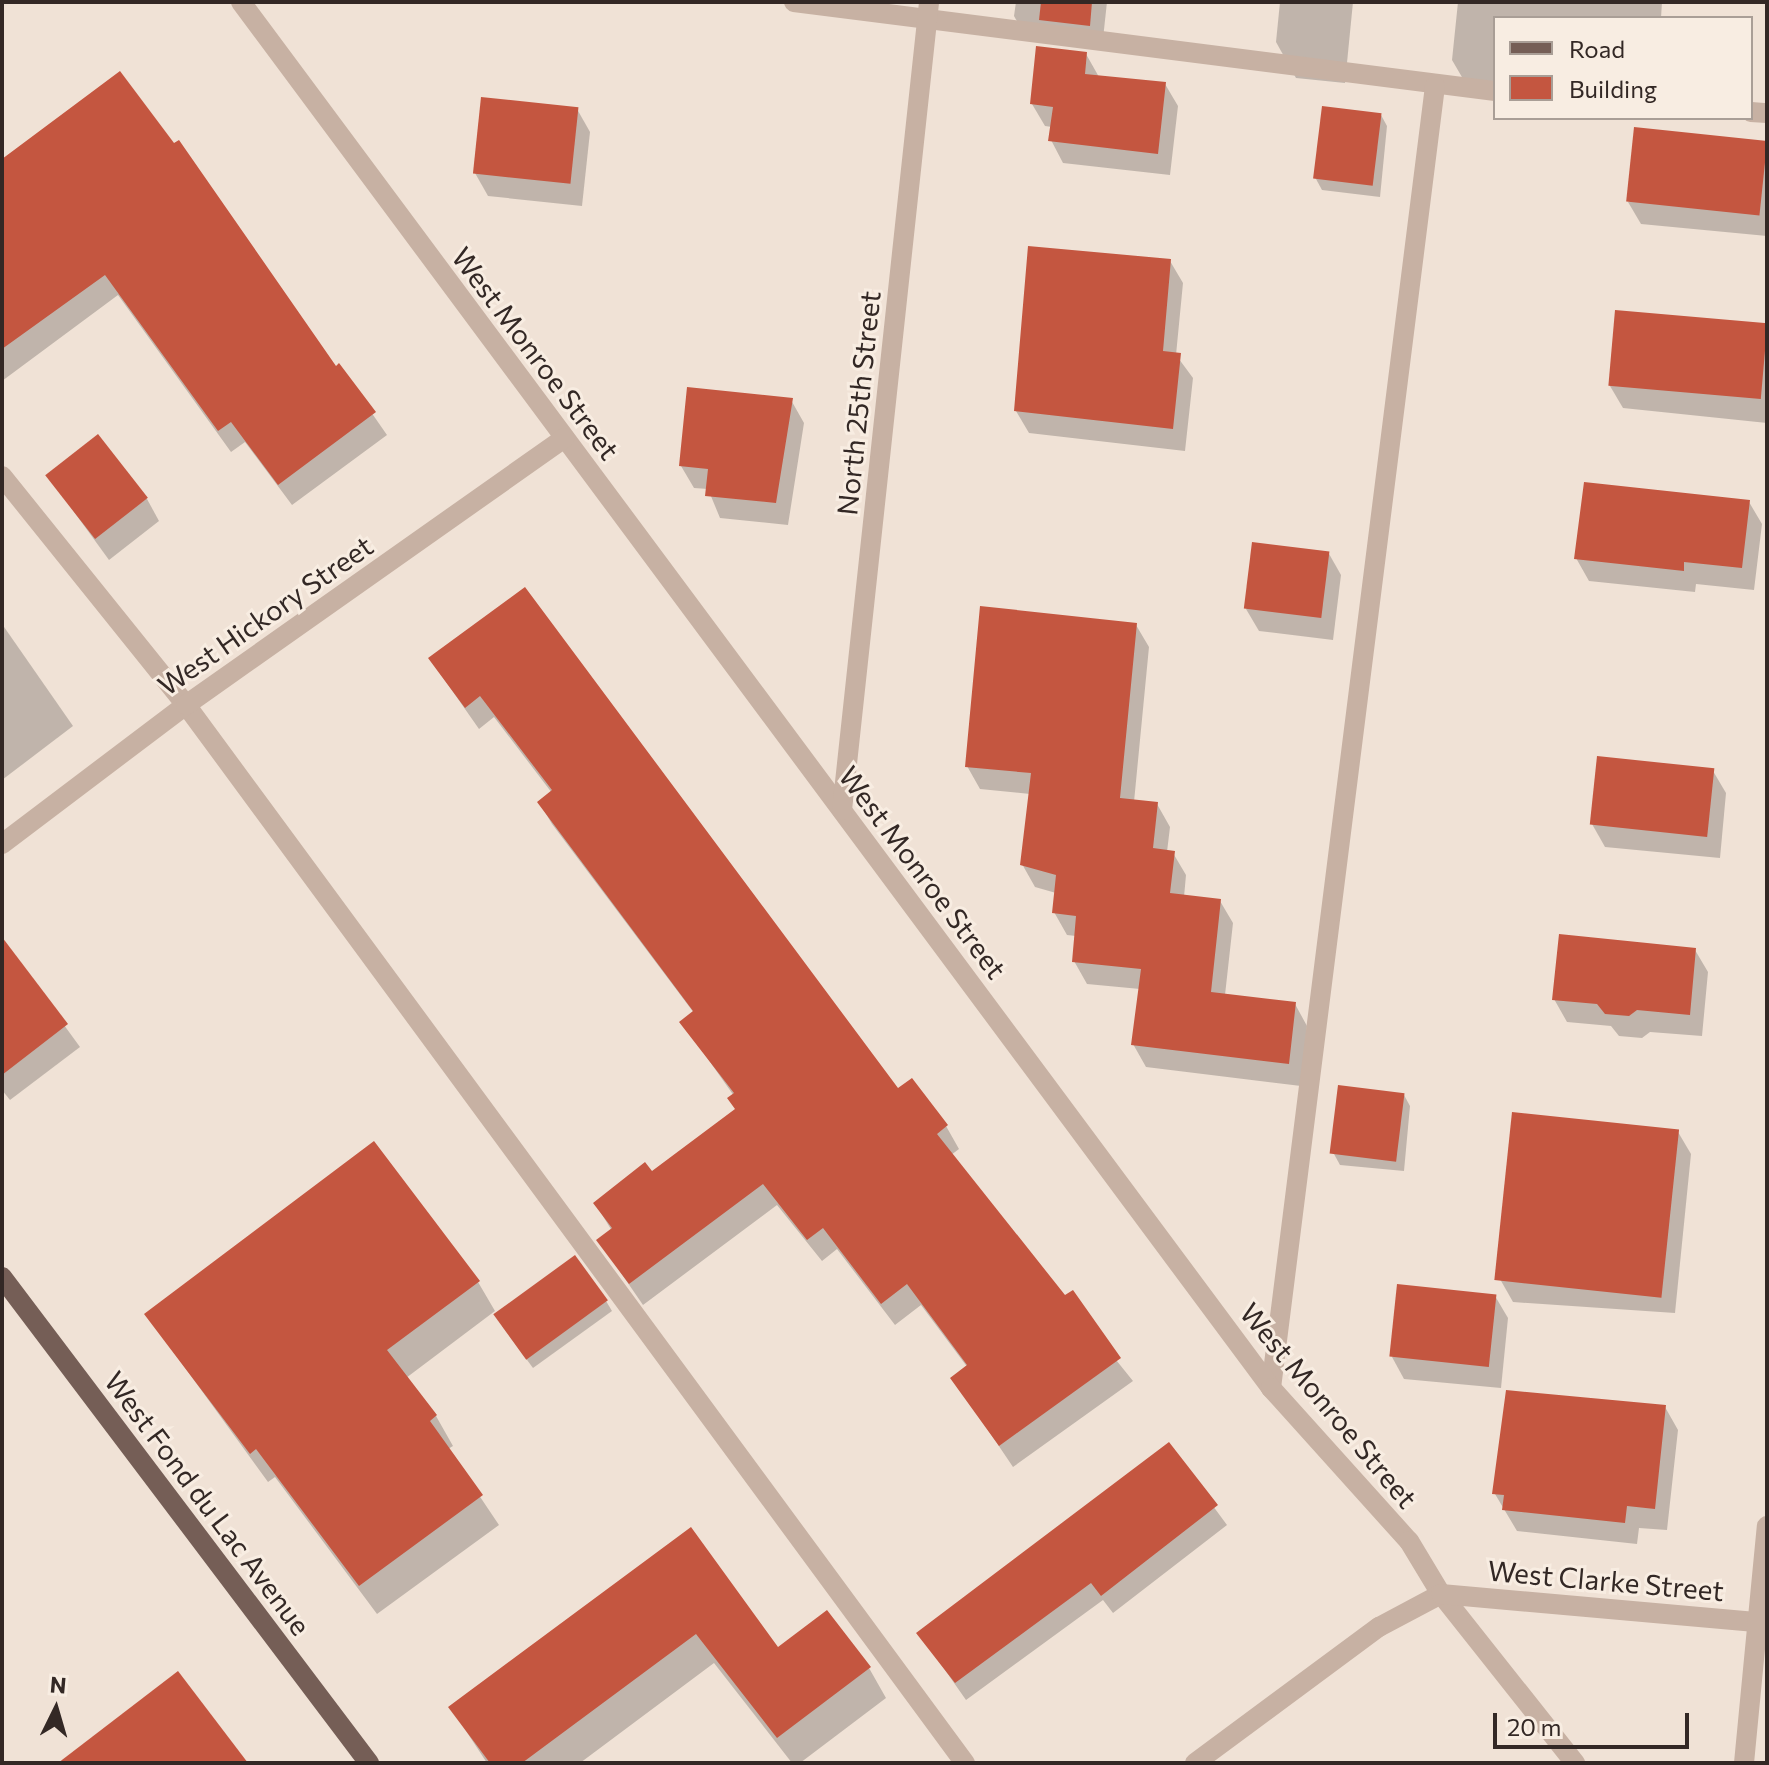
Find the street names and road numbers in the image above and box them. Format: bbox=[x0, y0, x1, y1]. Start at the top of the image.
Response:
street label: West Monroe Street bbox=[445, 240, 627, 466]
street label: North 25th Street bbox=[830, 289, 886, 517]
street label: West Hickory Street bbox=[151, 528, 379, 702]
street label: West Monroe Street bbox=[832, 759, 1014, 985]
street label: West Monroe Street bbox=[1234, 1296, 1424, 1514]
street label: West Fond du Lac Avenue bbox=[98, 1365, 318, 1641]
street label: West Clarke Street bbox=[1487, 1553, 1725, 1607]

